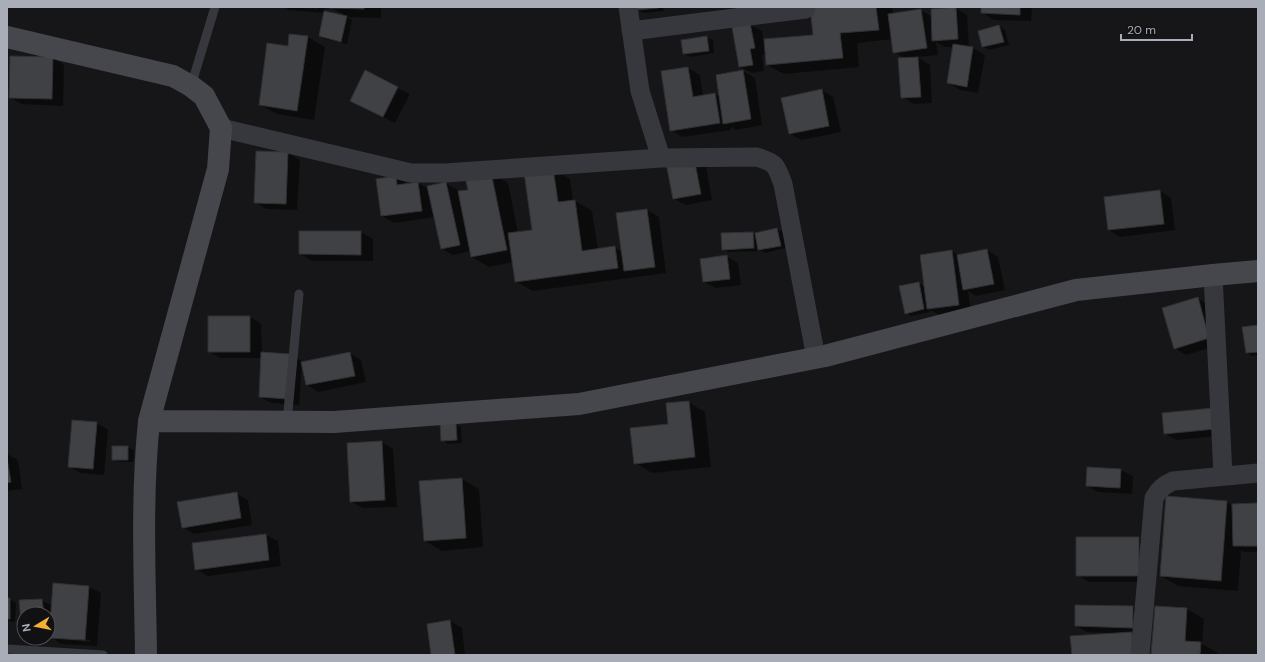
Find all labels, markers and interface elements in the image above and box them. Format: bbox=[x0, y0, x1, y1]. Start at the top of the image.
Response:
scale bar bbox=[1121, 16, 1192, 42]
text: 20 m bbox=[1127, 22, 1156, 38]
north arrow bbox=[16, 606, 56, 646]
text: N bbox=[19, 623, 34, 633]

